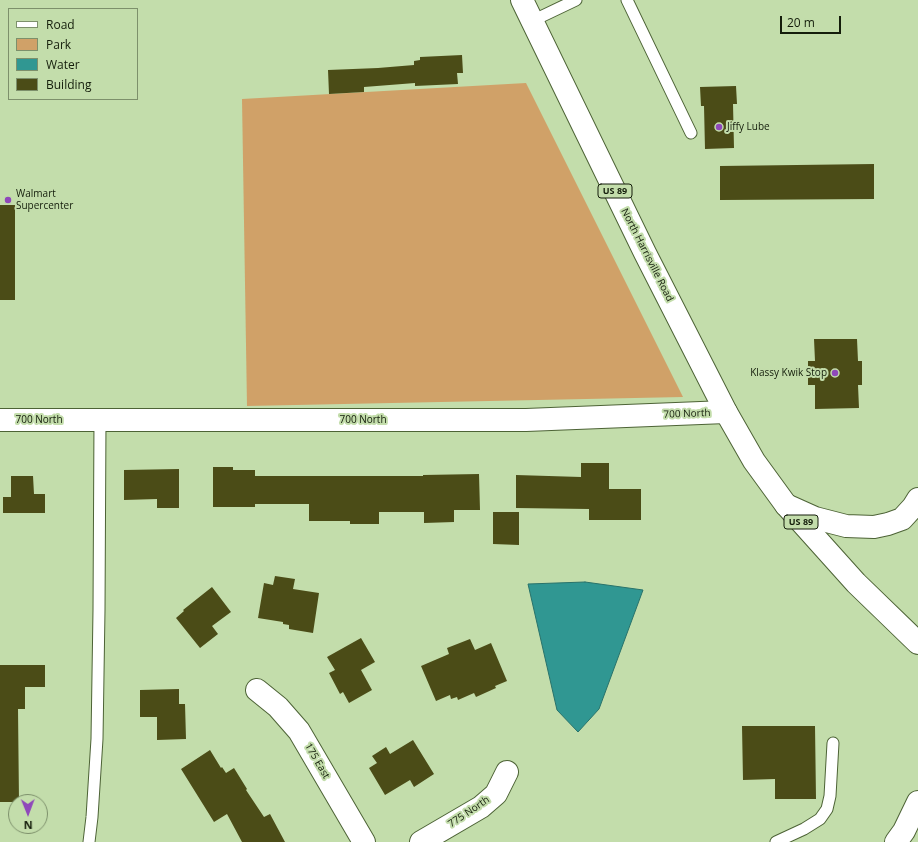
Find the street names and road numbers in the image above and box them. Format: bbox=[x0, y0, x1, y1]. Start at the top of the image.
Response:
road number: US 89 bbox=[598, 184, 632, 198]
street label: North Harrisville Road bbox=[618, 206, 676, 304]
street label: 700 North bbox=[663, 407, 711, 421]
street label: 700 North bbox=[15, 414, 63, 426]
street label: 700 North bbox=[339, 414, 387, 426]
road number: US 89 bbox=[784, 515, 818, 529]
street label: 175 East bbox=[302, 741, 332, 781]
street label: 775 North bbox=[446, 794, 492, 830]

